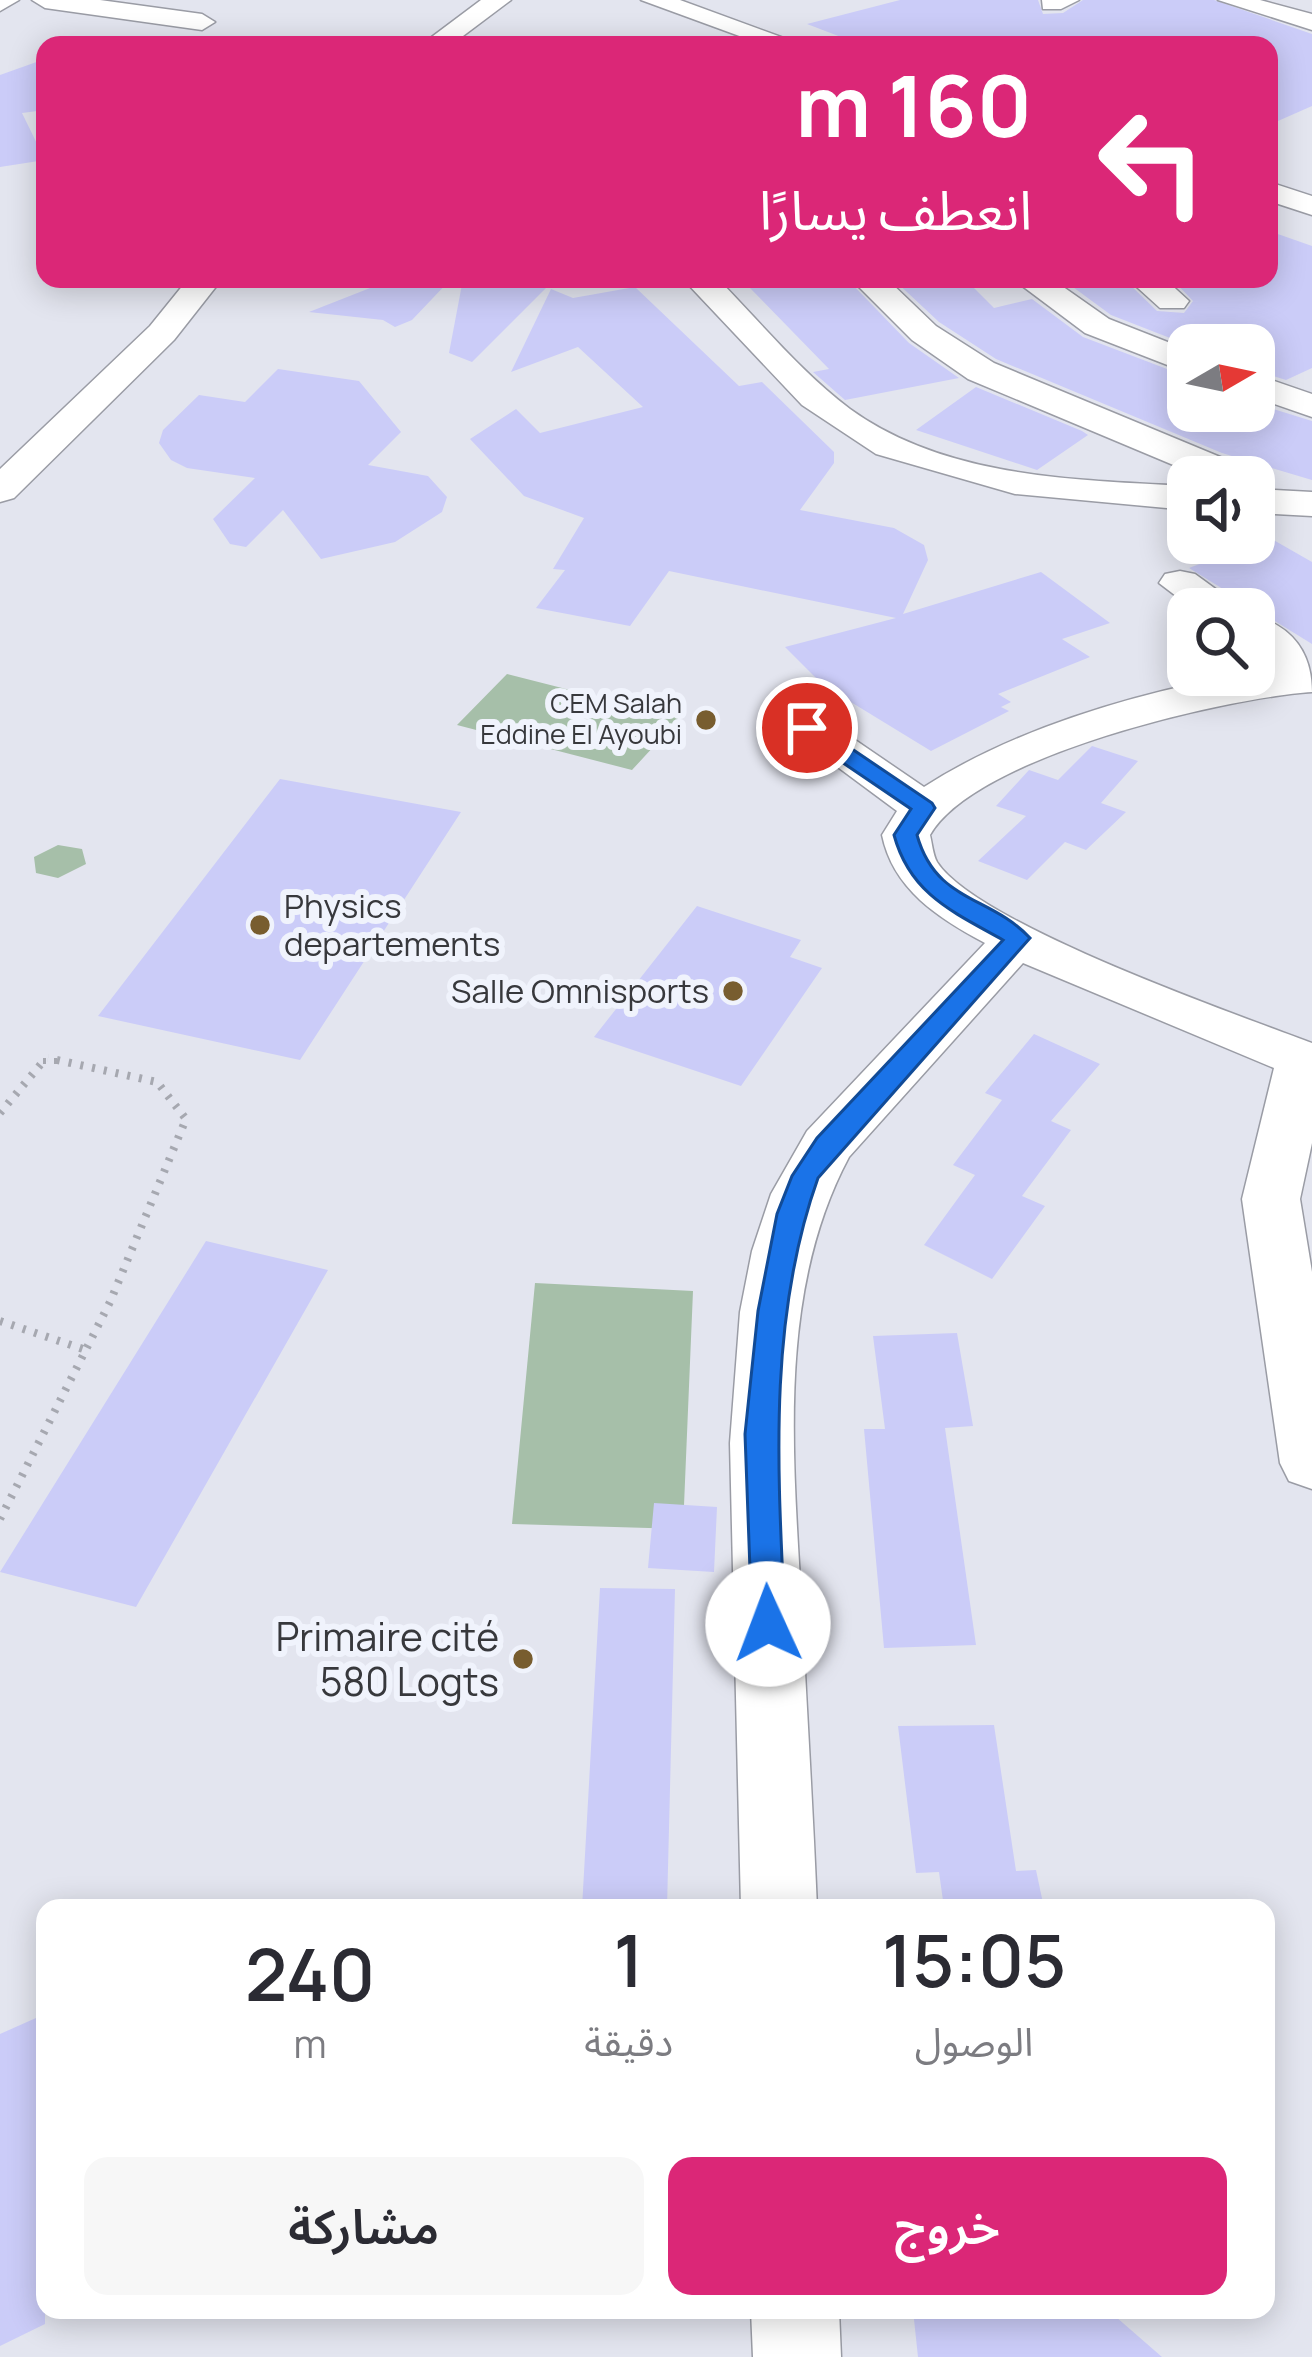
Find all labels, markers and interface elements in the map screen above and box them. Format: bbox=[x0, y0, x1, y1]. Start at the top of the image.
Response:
text: 160 m bbox=[795, 47, 1032, 162]
icon: left bbox=[1074, 84, 1230, 240]
text: انعطف يسارًا bbox=[759, 172, 1032, 246]
north arrow bbox=[1167, 324, 1275, 432]
map controls bbox=[1167, 324, 1275, 696]
button: sound bbox=[1167, 456, 1275, 564]
button: search bbox=[1167, 588, 1275, 696]
pin bbox=[756, 677, 858, 779]
place label: CEM Salah Eddine El Ayoubi bbox=[480, 684, 682, 752]
icon: arrive bbox=[774, 695, 840, 761]
marker: CEM Salah Eddine El Ayoubi bbox=[693, 707, 719, 733]
place label: Physics departements bbox=[284, 883, 500, 966]
marker: Physics departements bbox=[247, 912, 273, 938]
place label: Salle Omnisports bbox=[451, 968, 709, 1013]
marker: Salle Omnisports bbox=[720, 978, 746, 1004]
position arrow bbox=[705, 1561, 831, 1687]
place label: Primaire cité 580 Logts bbox=[276, 1609, 499, 1708]
marker: Primaire cité 580 Logts bbox=[510, 1646, 536, 1672]
text: 1 bbox=[613, 1910, 644, 2009]
text: 15:05 bbox=[882, 1910, 1066, 2009]
text: 240 bbox=[245, 1924, 375, 2023]
text: دقيقة bbox=[584, 2014, 673, 2068]
text: الوصول bbox=[915, 2014, 1033, 2068]
text: m bbox=[294, 2016, 327, 2070]
button: مشاركة bbox=[84, 2157, 644, 2295]
button: خروج bbox=[668, 2157, 1227, 2295]

